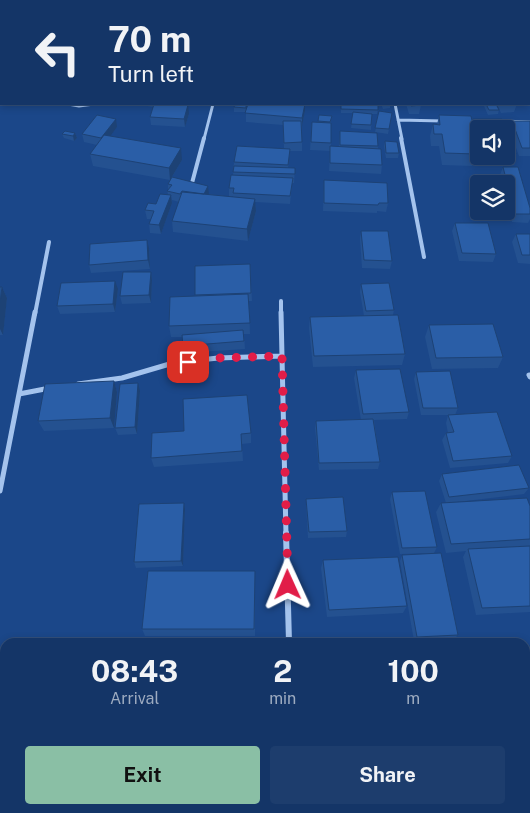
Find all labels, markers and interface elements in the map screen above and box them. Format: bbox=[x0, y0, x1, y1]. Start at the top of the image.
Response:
text: 70 m bbox=[108, 19, 191, 60]
icon: left bbox=[25, 20, 90, 85]
text: Turn left bbox=[108, 61, 194, 87]
map controls bbox=[470, 120, 515, 220]
button: sound bbox=[470, 120, 515, 165]
button: layers bbox=[470, 175, 515, 220]
pin bbox=[167, 341, 209, 383]
icon: arrive bbox=[174, 348, 202, 376]
position arrow bbox=[261, 558, 313, 610]
text: 08:43 bbox=[91, 653, 178, 689]
text: 2 bbox=[273, 653, 292, 689]
text: 100 bbox=[387, 653, 439, 689]
text: Arrival bbox=[110, 689, 159, 708]
text: min bbox=[269, 689, 296, 708]
text: m bbox=[406, 689, 420, 708]
button: Exit bbox=[25, 746, 260, 804]
button: Share bbox=[270, 746, 505, 804]

